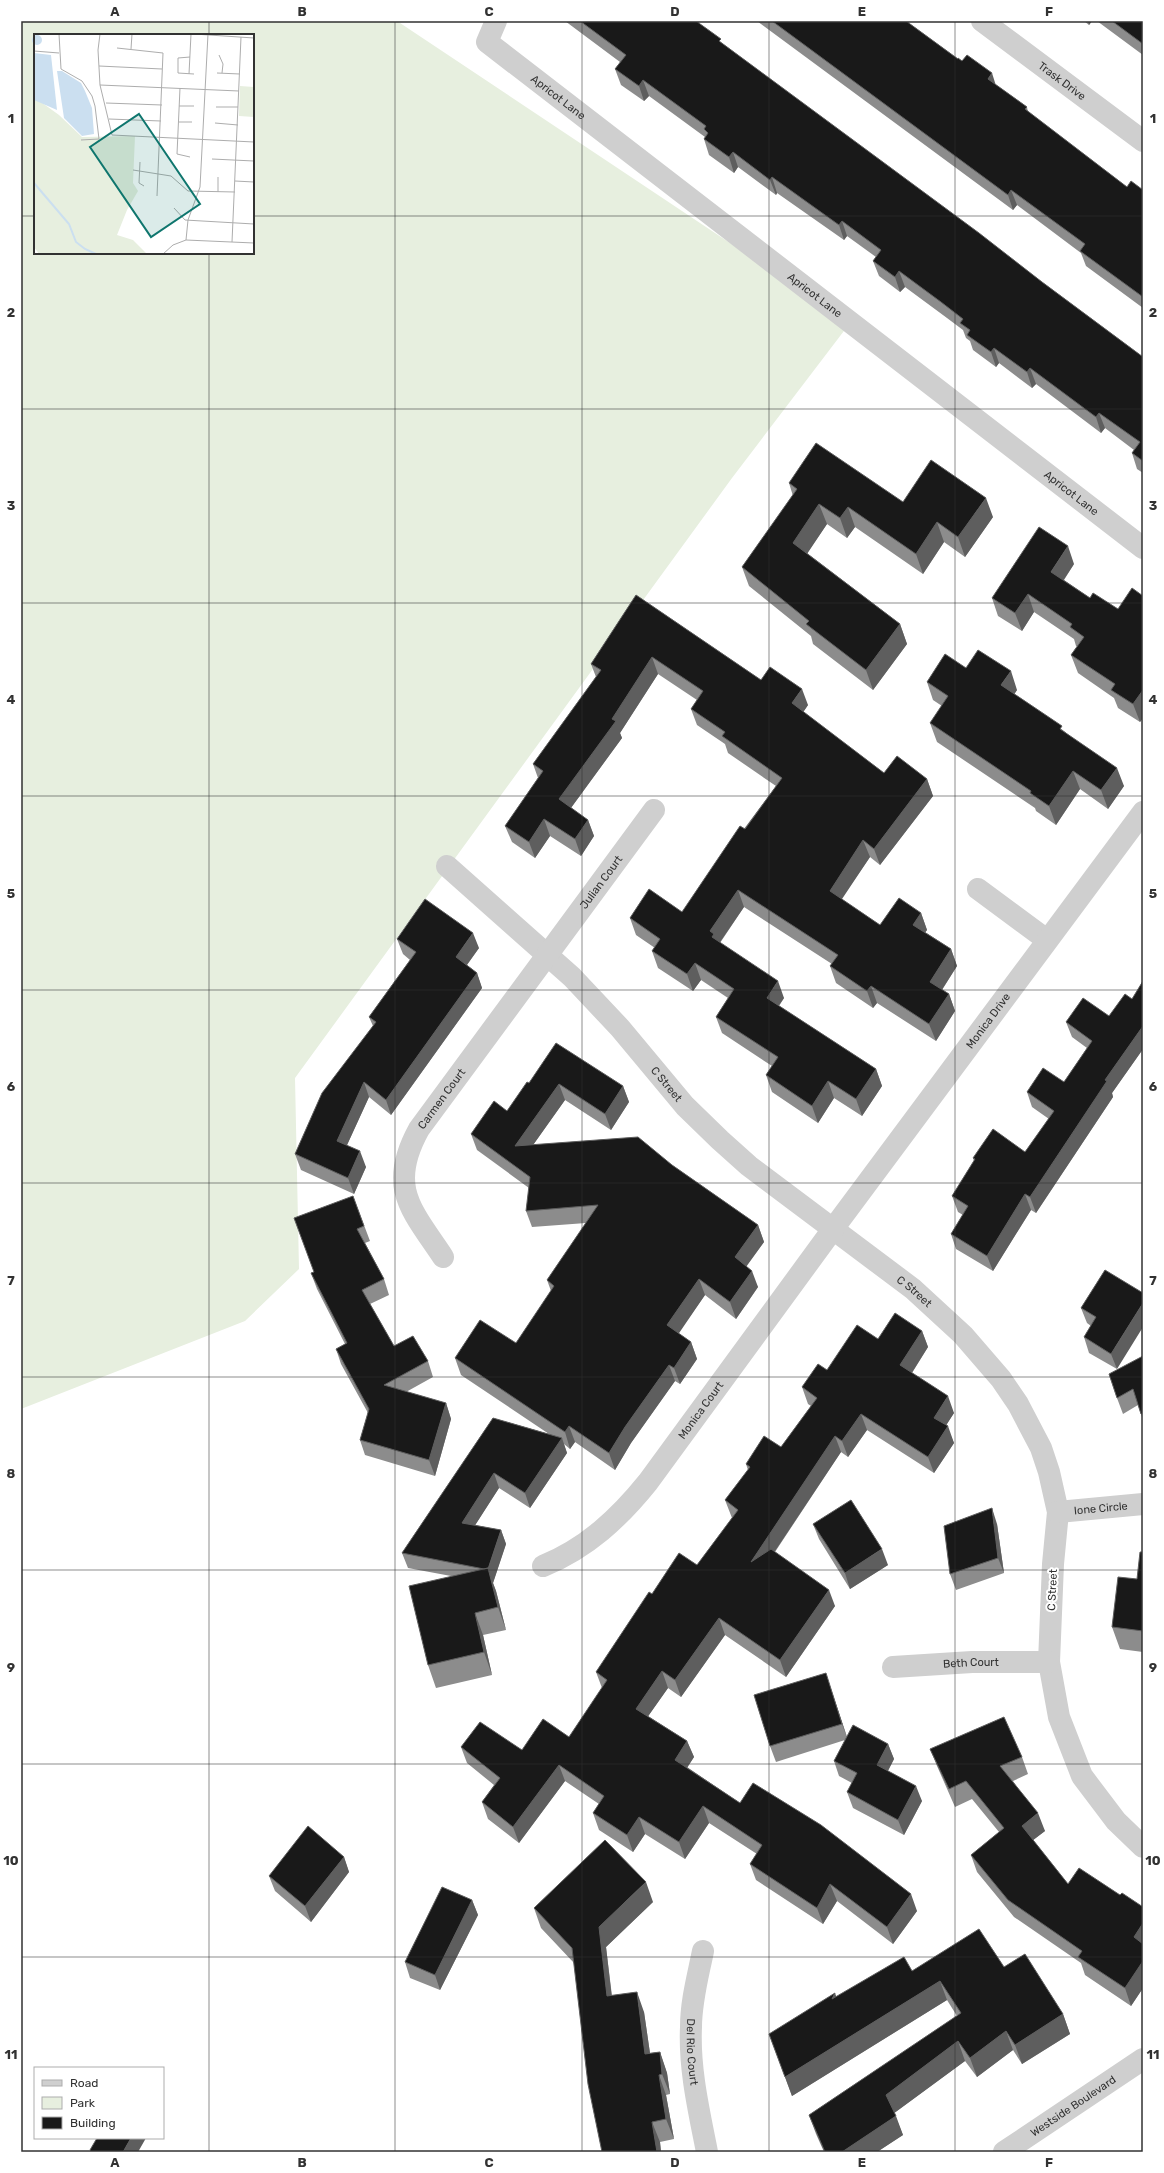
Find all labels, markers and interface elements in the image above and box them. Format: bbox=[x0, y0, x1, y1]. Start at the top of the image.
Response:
text: A bbox=[110, 4, 120, 19]
text: B bbox=[297, 4, 307, 19]
text: C bbox=[484, 4, 494, 19]
text: D bbox=[670, 4, 680, 19]
text: E bbox=[858, 4, 866, 19]
text: F bbox=[1045, 4, 1053, 19]
inset map bbox=[34, 34, 254, 254]
street label: Trask Drive bbox=[1036, 59, 1088, 103]
street label: Apricot Lane bbox=[528, 72, 588, 123]
text: 1 bbox=[8, 111, 14, 126]
text: 1 bbox=[1150, 111, 1156, 126]
street label: Apricot Lane bbox=[785, 270, 844, 320]
text: 2 bbox=[7, 305, 15, 320]
text: 2 bbox=[1149, 305, 1157, 320]
street label: Apricot Lane bbox=[1041, 468, 1101, 518]
text: 3 bbox=[7, 498, 16, 513]
text: 3 bbox=[1149, 498, 1158, 513]
text: 4 bbox=[7, 692, 16, 707]
text: 4 bbox=[1149, 692, 1158, 707]
street label: Julian Court bbox=[577, 853, 626, 912]
text: 5 bbox=[7, 886, 15, 901]
text: 5 bbox=[1149, 886, 1157, 901]
street label: Monica Drive bbox=[963, 991, 1013, 1051]
street label: C Street bbox=[648, 1064, 685, 1105]
street label: Carmen Court bbox=[415, 1066, 469, 1132]
text: 6 bbox=[7, 1079, 16, 1094]
text: 6 bbox=[1149, 1079, 1158, 1094]
text: 7 bbox=[7, 1273, 15, 1288]
street label: C Street bbox=[894, 1273, 935, 1310]
text: 7 bbox=[1149, 1273, 1157, 1288]
street label: Monica Court bbox=[676, 1379, 727, 1442]
text: 8 bbox=[7, 1466, 16, 1481]
text: 8 bbox=[1149, 1466, 1158, 1481]
street label: Ione Circle bbox=[1073, 1499, 1128, 1517]
street label: C Street bbox=[1045, 1568, 1060, 1611]
street label: Beth Court bbox=[943, 1656, 1000, 1671]
text: 9 bbox=[7, 1660, 15, 1675]
text: 9 bbox=[1149, 1660, 1157, 1675]
text: 10 bbox=[3, 1853, 19, 1868]
text: 10 bbox=[1145, 1853, 1161, 1868]
street label: Del Rio Court bbox=[684, 2018, 701, 2087]
text: 11 bbox=[5, 2047, 17, 2062]
text: 11 bbox=[1147, 2047, 1159, 2062]
legend bbox=[34, 2067, 164, 2139]
street label: Westside Boulevard bbox=[1028, 2073, 1118, 2139]
text: Road bbox=[70, 2076, 98, 2090]
text: Park bbox=[70, 2096, 96, 2110]
text: Building bbox=[70, 2116, 116, 2130]
text: A bbox=[110, 2155, 120, 2170]
text: B bbox=[297, 2155, 307, 2170]
text: C bbox=[484, 2155, 494, 2170]
text: D bbox=[670, 2155, 680, 2170]
text: E bbox=[858, 2155, 866, 2170]
text: F bbox=[1045, 2155, 1053, 2170]

